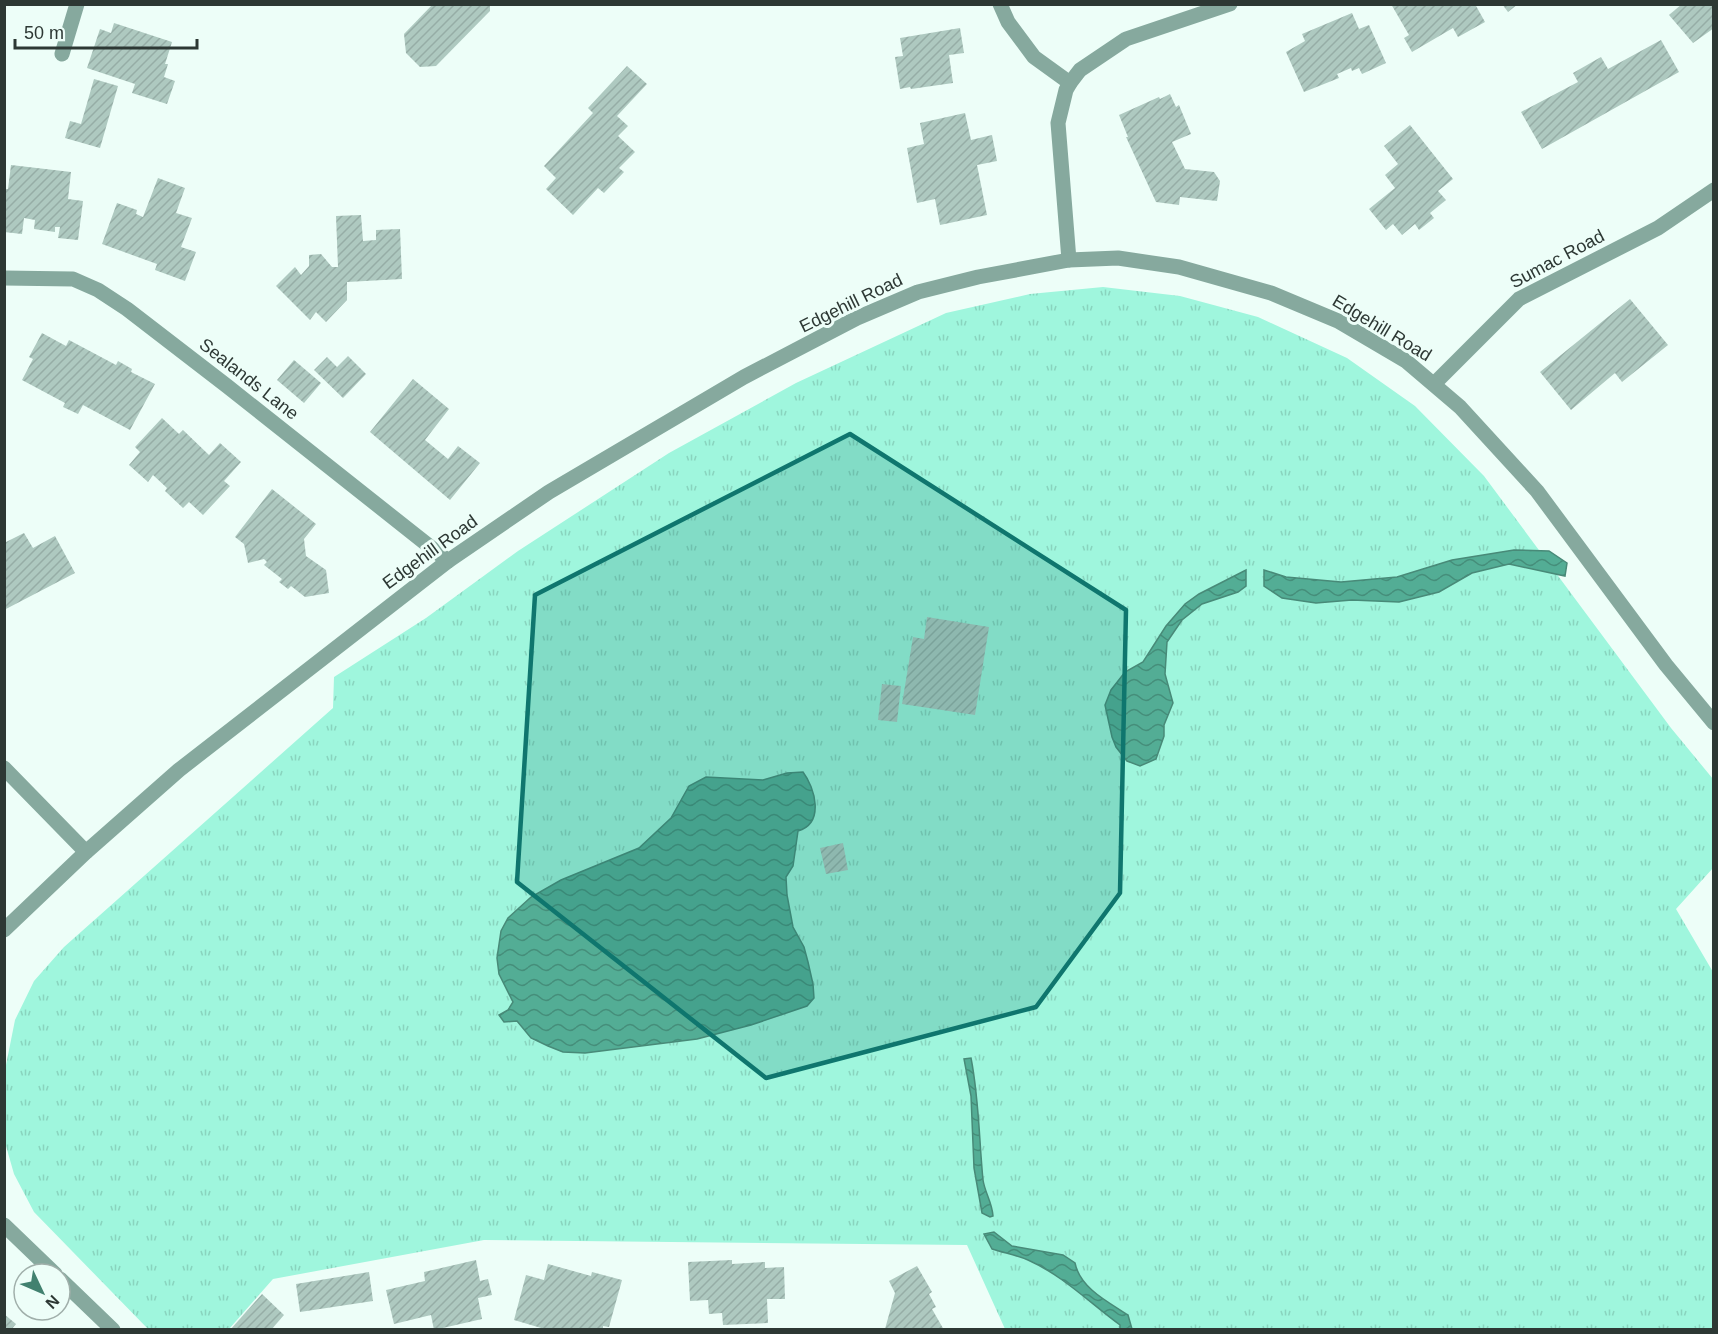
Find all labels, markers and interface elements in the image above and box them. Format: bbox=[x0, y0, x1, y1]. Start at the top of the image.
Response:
scale bar bbox=[15, 12, 196, 50]
text: 50 m bbox=[24, 23, 64, 43]
street label: Sumac Road bbox=[1506, 226, 1608, 292]
street label: Edgehill Road bbox=[796, 269, 906, 337]
street label: Edgehill Road bbox=[1329, 291, 1435, 365]
street label: Sealands Lane bbox=[196, 334, 302, 424]
street label: Edgehill Road bbox=[379, 511, 481, 593]
north arrow bbox=[12, 1262, 72, 1322]
text: N bbox=[42, 1292, 63, 1312]

